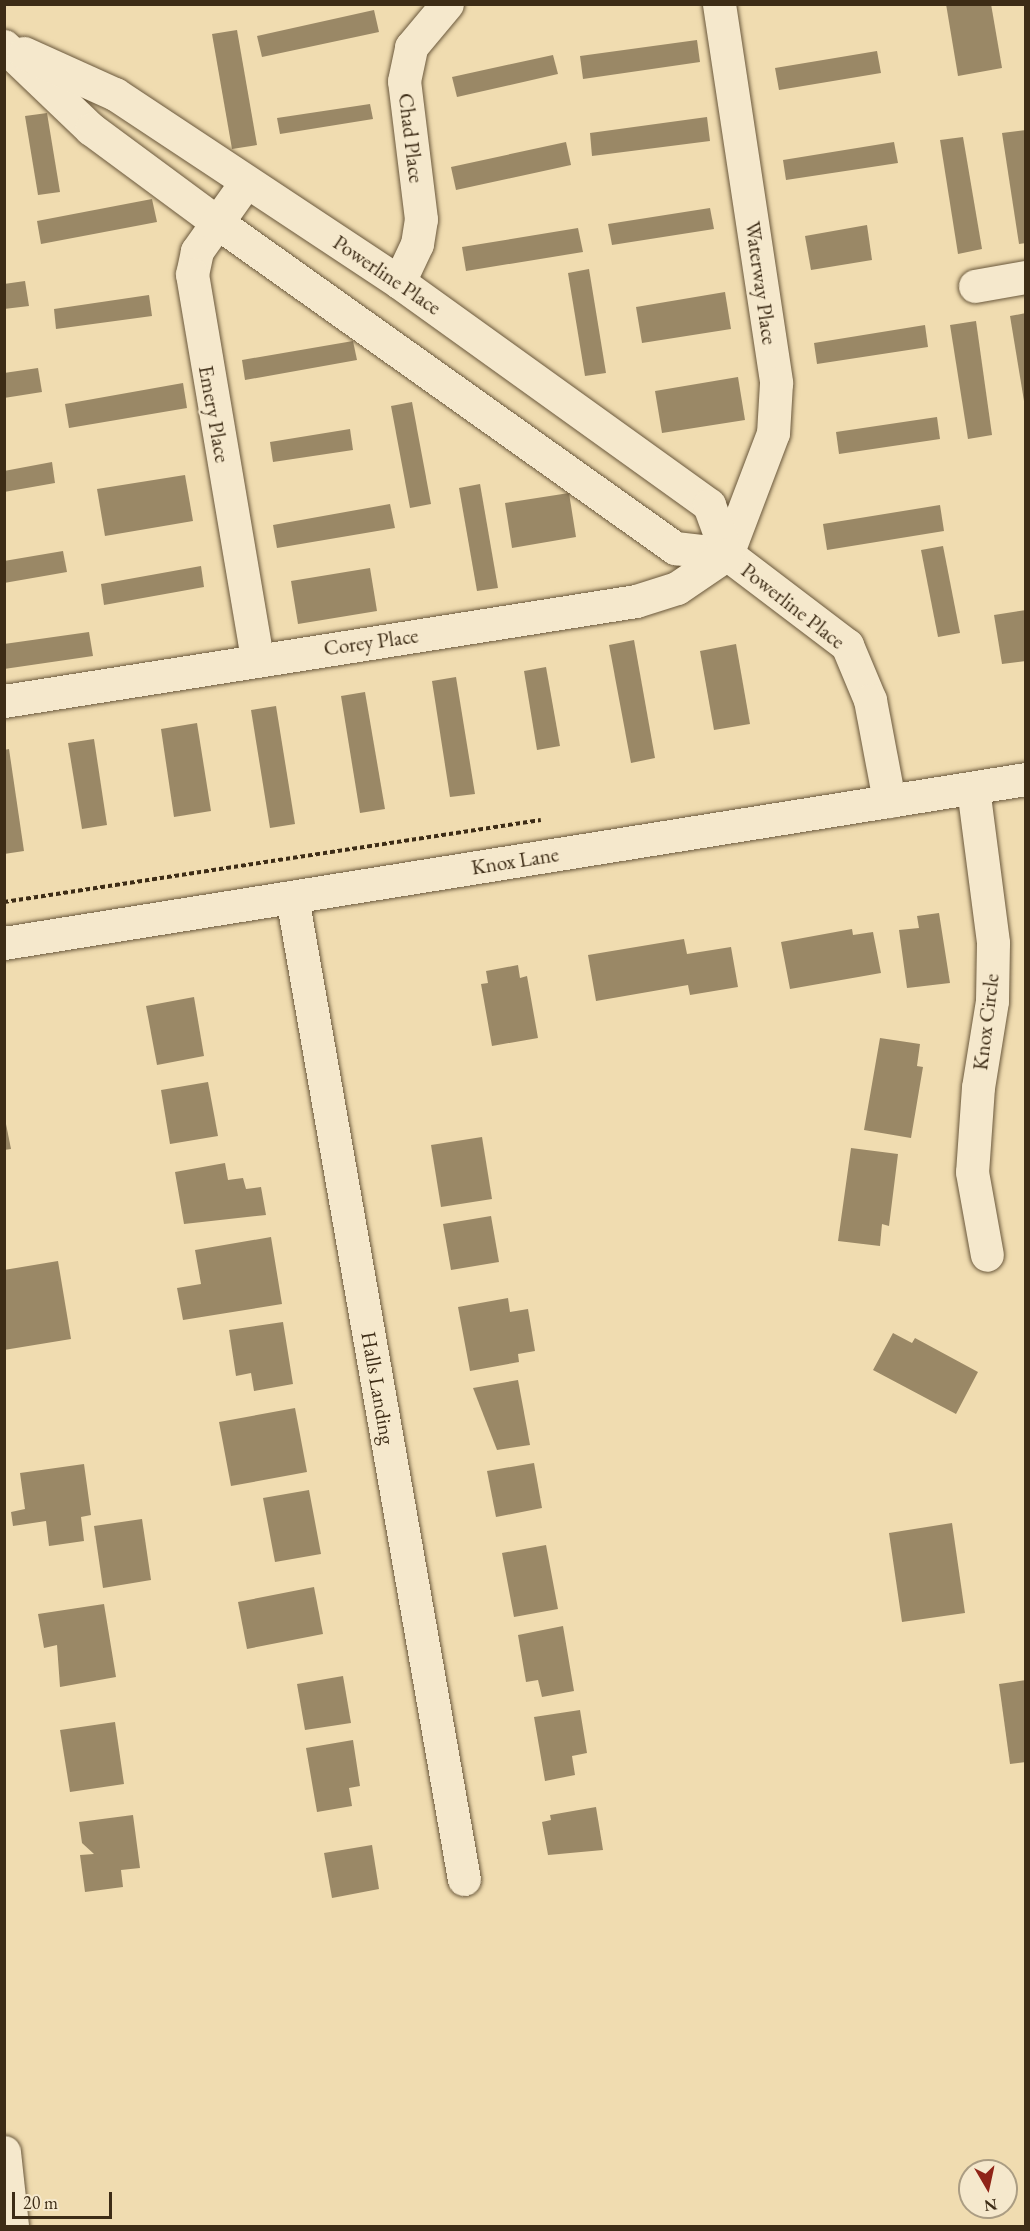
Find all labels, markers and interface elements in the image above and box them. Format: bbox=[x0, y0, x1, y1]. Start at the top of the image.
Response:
street label: Chad Place bbox=[393, 92, 429, 184]
street label: Waterway Place bbox=[740, 220, 782, 346]
street label: Powerline Place bbox=[328, 230, 446, 320]
street label: Emery Place bbox=[193, 364, 235, 464]
street label: Powerline Place bbox=[736, 558, 850, 654]
street label: Corey Place bbox=[322, 623, 420, 661]
street label: Knox Lane bbox=[469, 842, 561, 880]
street label: Knox Circle bbox=[968, 972, 1004, 1072]
street label: Halls Landing bbox=[356, 1330, 400, 1446]
north arrow bbox=[958, 2159, 1018, 2219]
scale bar bbox=[15, 2180, 116, 2218]
text: 20 m bbox=[23, 2191, 58, 2214]
text: N bbox=[983, 2194, 999, 2217]

